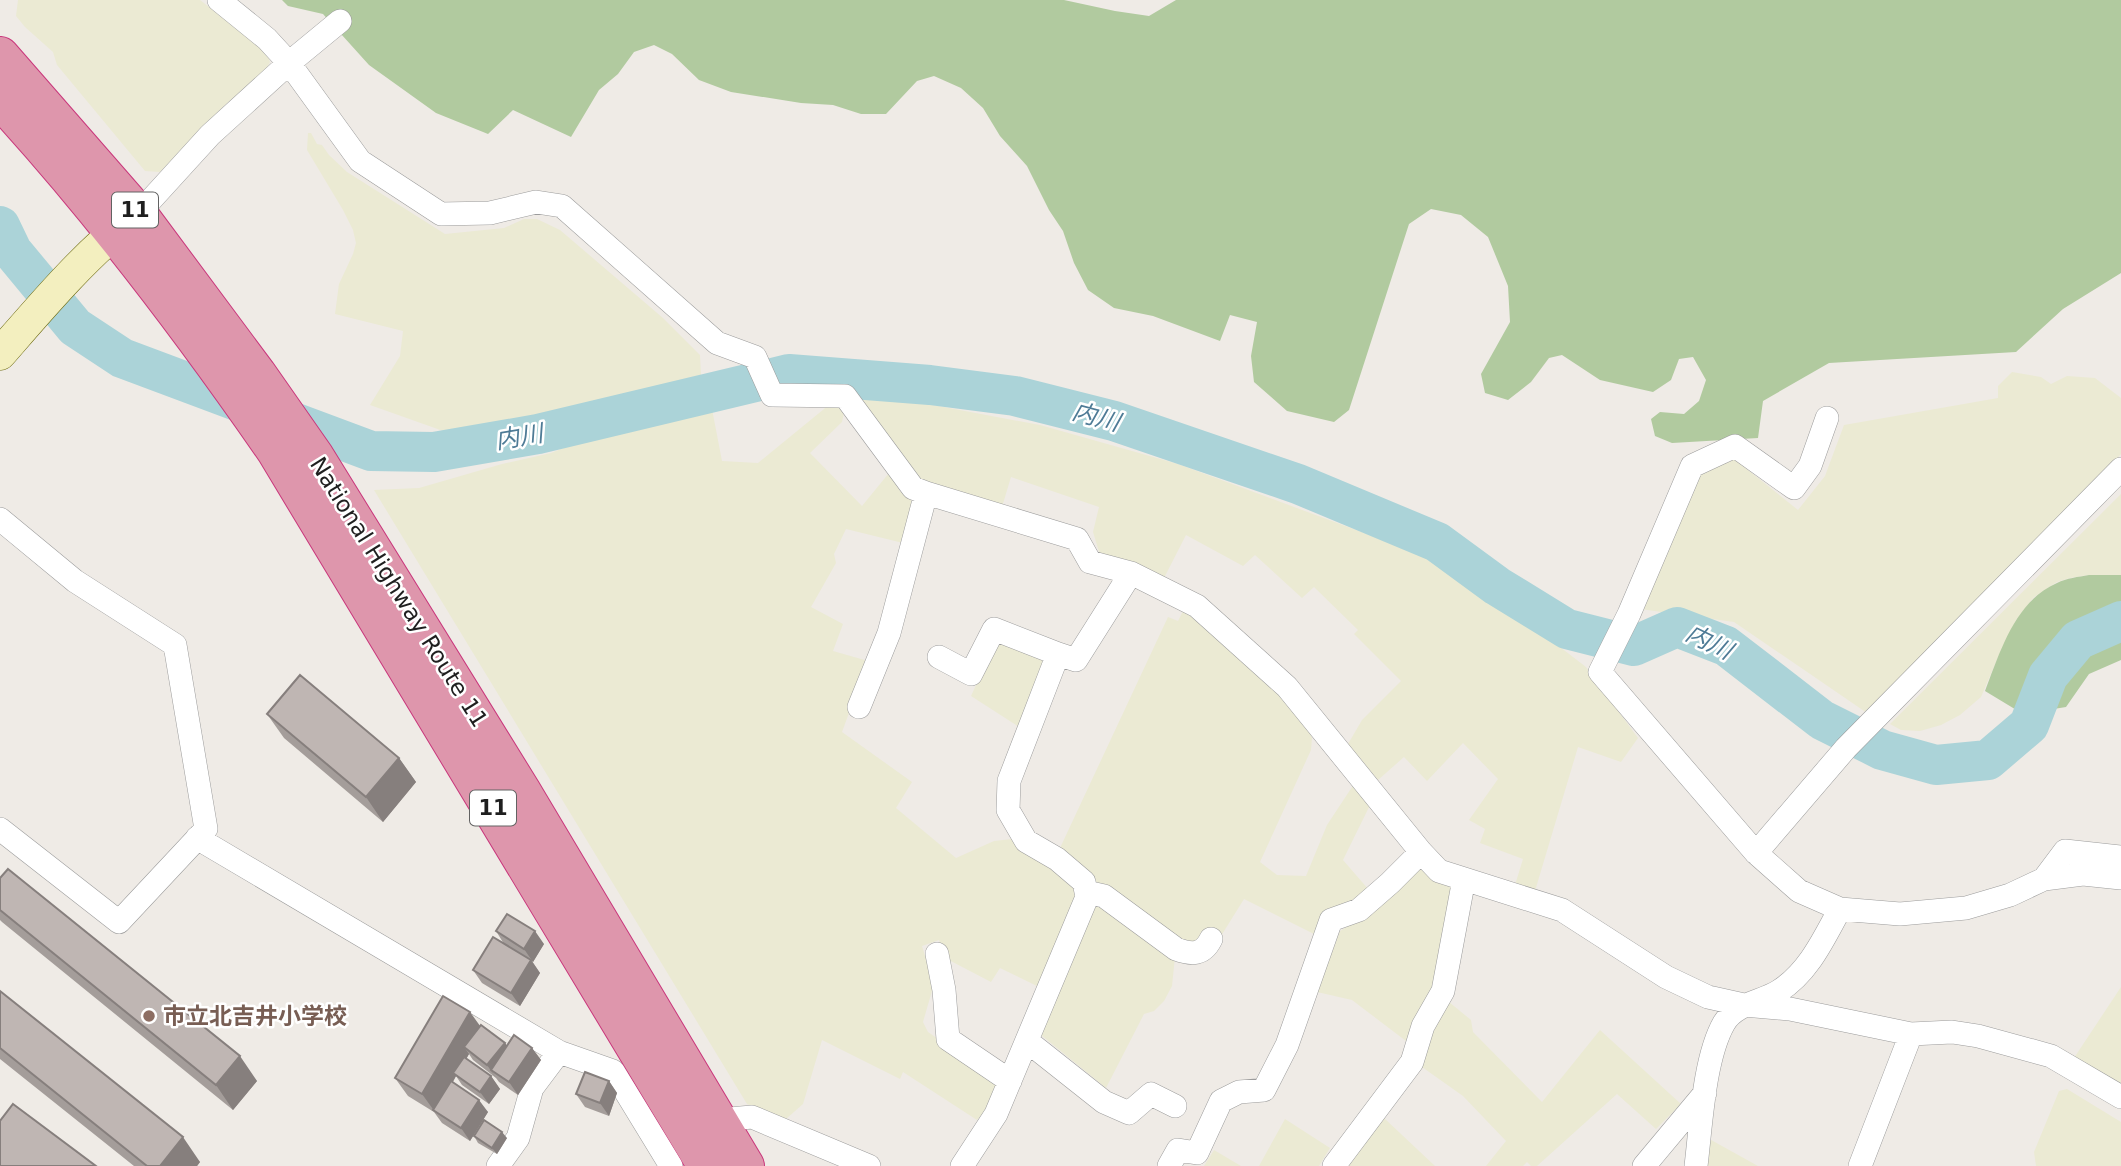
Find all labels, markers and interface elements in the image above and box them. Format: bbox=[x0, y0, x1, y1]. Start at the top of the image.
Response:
road number: 11 bbox=[112, 192, 158, 228]
water label: 内川 bbox=[1069, 397, 1126, 438]
water label: 内川 bbox=[493, 419, 548, 455]
street label: National Highway Route 11 bbox=[305, 452, 493, 732]
water label: 内川 bbox=[1681, 619, 1739, 666]
road number: 11 bbox=[470, 790, 516, 826]
place label: 市立北吉井小学校 bbox=[163, 1003, 347, 1029]
marker: 市立北吉井小学校 bbox=[141, 1008, 157, 1024]

